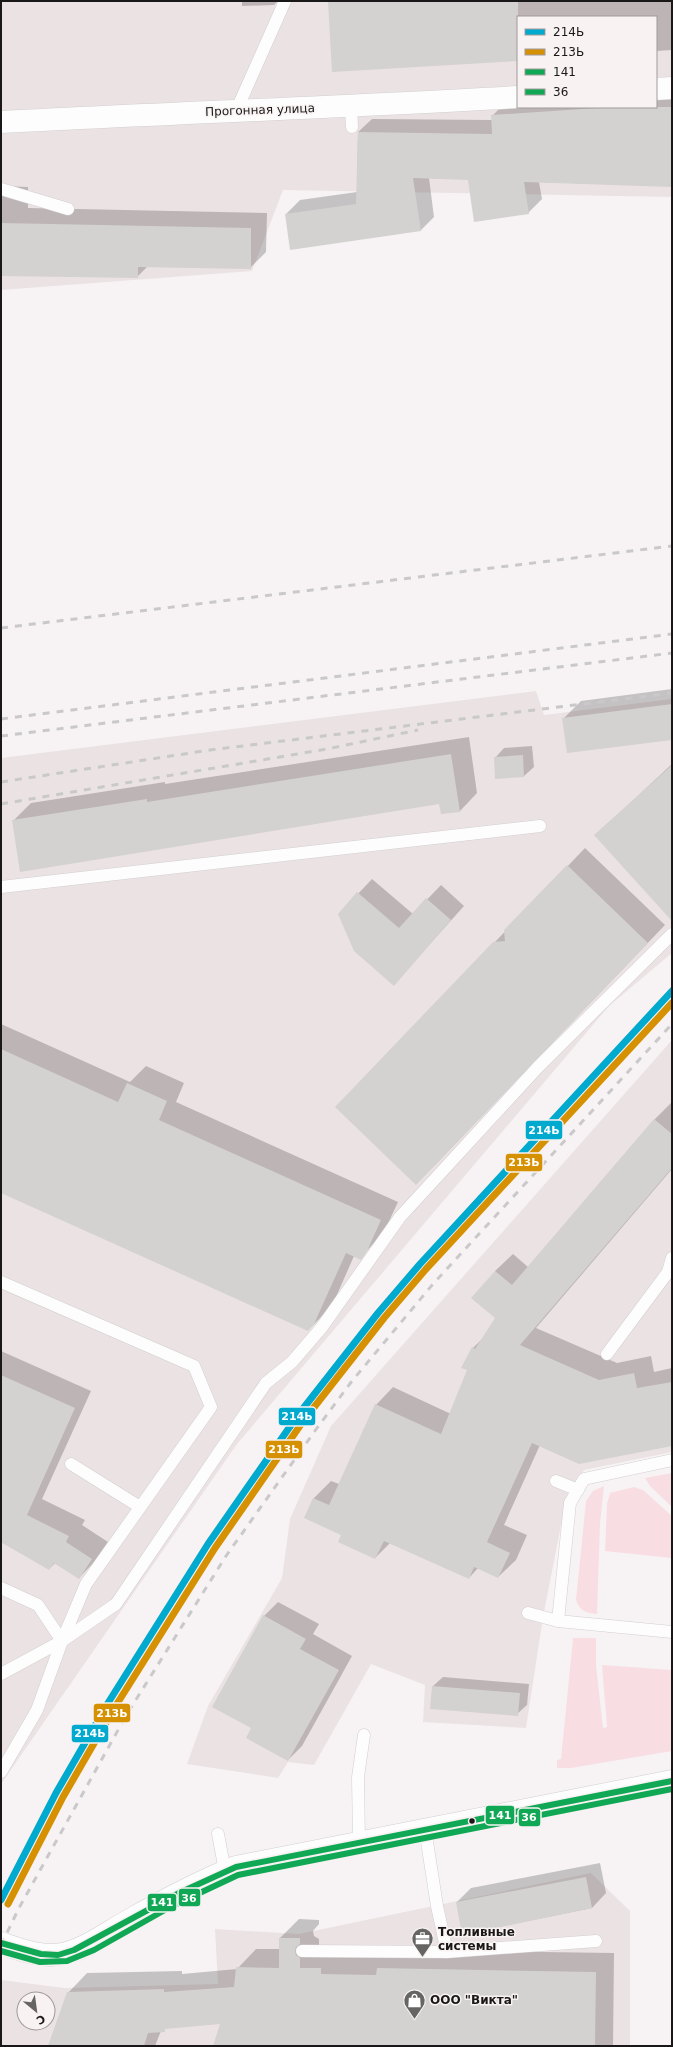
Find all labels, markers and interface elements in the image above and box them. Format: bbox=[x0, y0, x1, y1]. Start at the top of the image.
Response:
legend bbox=[517, 16, 657, 108]
text: 214Ь bbox=[553, 25, 584, 39]
text: 213Ь bbox=[553, 45, 584, 59]
text: 141 bbox=[553, 65, 576, 79]
text: 36 bbox=[553, 85, 568, 99]
street label: Прогонная улица bbox=[205, 101, 315, 119]
line badge: 214Ь bbox=[525, 1120, 563, 1140]
text: 214Ь bbox=[528, 1124, 560, 1137]
line badge: 213Ь bbox=[505, 1153, 543, 1172]
text: 213Ь bbox=[508, 1156, 540, 1169]
line badge: 214Ь bbox=[278, 1407, 316, 1426]
text: 214Ь bbox=[281, 1410, 313, 1423]
line badge: 213Ь bbox=[265, 1440, 303, 1459]
text: 213Ь bbox=[268, 1443, 300, 1456]
line badge: 213Ь bbox=[93, 1703, 131, 1723]
text: 213Ь bbox=[96, 1707, 128, 1720]
line badge: 214Ь bbox=[71, 1724, 109, 1743]
text: 214Ь bbox=[74, 1727, 106, 1740]
line badge: 141 bbox=[485, 1805, 515, 1825]
line badge: 36 bbox=[518, 1808, 541, 1827]
text: 141 bbox=[489, 1809, 511, 1822]
text: 36 bbox=[521, 1811, 537, 1824]
unlabelled marker bbox=[467, 1816, 477, 1826]
line badge: 36 bbox=[178, 1888, 201, 1907]
text: 36 bbox=[181, 1892, 197, 1905]
line badge: 141 bbox=[147, 1893, 177, 1912]
text: 141 bbox=[151, 1896, 173, 1909]
place label: Топливные системы bbox=[438, 1925, 515, 1953]
office icon: Топливные системы bbox=[410, 1926, 436, 1959]
shop icon: ООО "Викта" bbox=[402, 1987, 428, 2020]
north arrow bbox=[16, 1991, 56, 2031]
place label: ООО "Викта" bbox=[430, 1993, 518, 2007]
text: С bbox=[34, 2012, 47, 2027]

